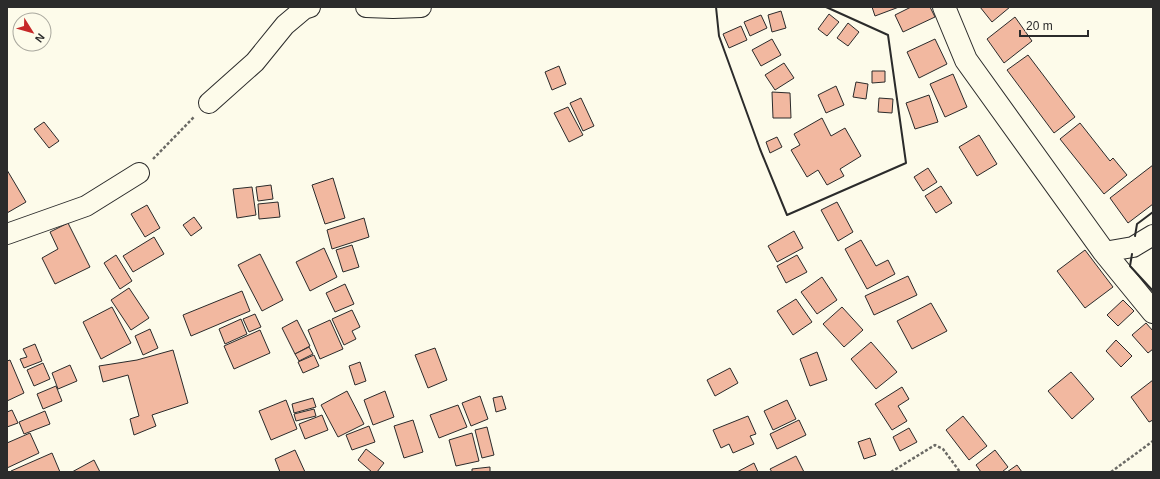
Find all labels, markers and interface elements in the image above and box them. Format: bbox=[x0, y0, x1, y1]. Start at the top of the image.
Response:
north arrow bbox=[12, 12, 52, 52]
scale bar bbox=[1020, 12, 1088, 38]
text: 20 m bbox=[1026, 19, 1053, 33]
text: N bbox=[33, 31, 47, 45]

